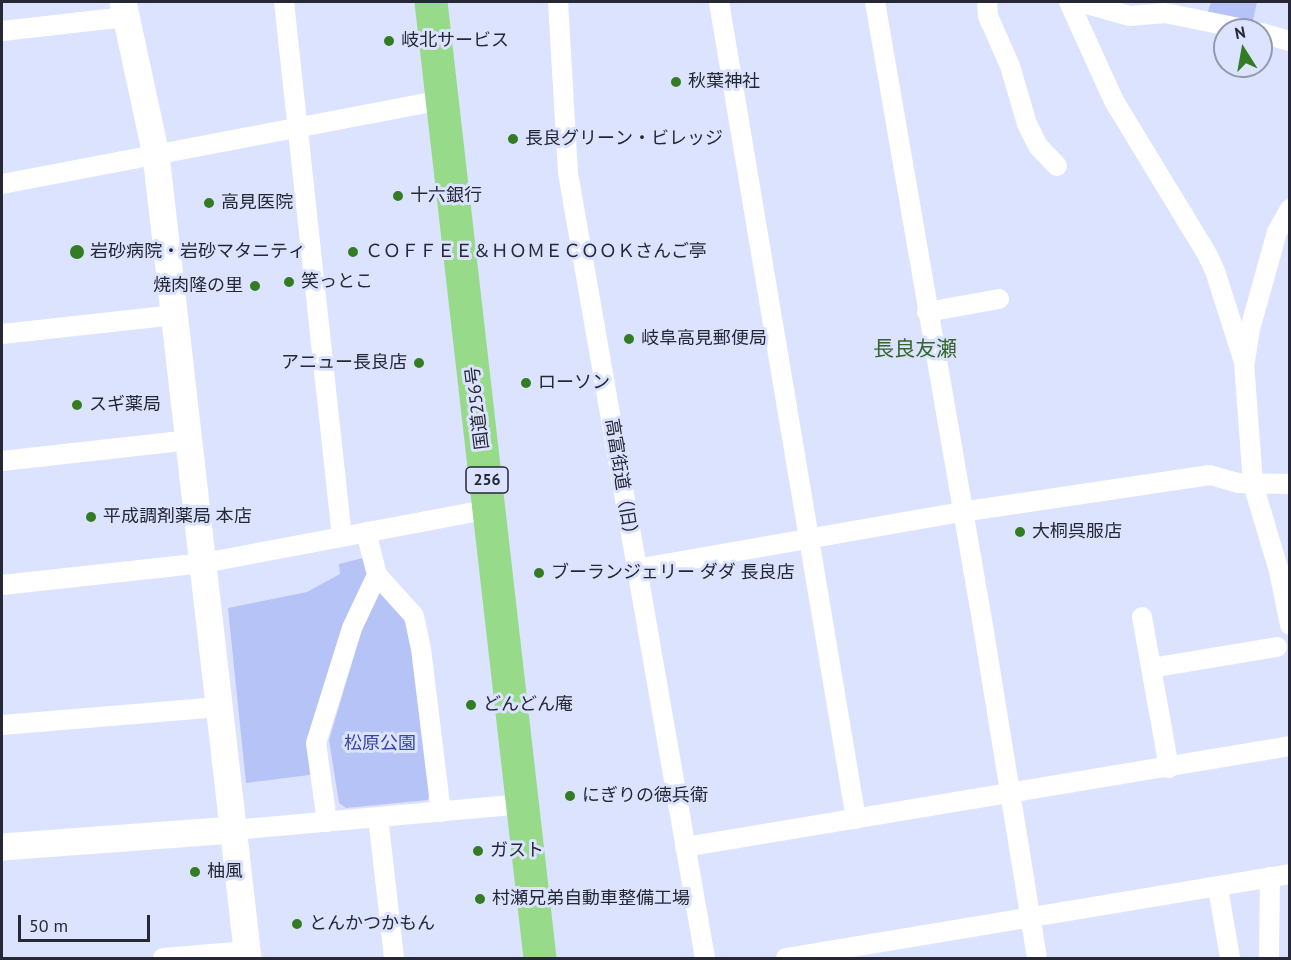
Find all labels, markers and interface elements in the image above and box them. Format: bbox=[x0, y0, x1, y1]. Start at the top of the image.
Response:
north arrow bbox=[1213, 18, 1273, 78]
text: N bbox=[1233, 21, 1247, 43]
place label: 岐北サービス bbox=[401, 30, 509, 52]
marker: 岐北サービス bbox=[382, 34, 396, 48]
place label: 秋葉神社 bbox=[688, 71, 760, 93]
marker: 秋葉神社 bbox=[669, 75, 683, 89]
place label: 長良グリーン・ビレッジ bbox=[525, 128, 723, 150]
marker: 長良グリーン・ビレッジ bbox=[506, 132, 520, 146]
place label: 十六銀行 bbox=[410, 185, 482, 207]
marker: 十六銀行 bbox=[391, 189, 405, 203]
place label: 高見医院 bbox=[221, 192, 293, 214]
marker: 高見医院 bbox=[202, 196, 216, 210]
place label: 岩砂病院・岩砂マタニティ bbox=[90, 241, 306, 263]
place label: ＣＯＦＦＥＥ＆ＨＯＭＥＣＯＯＫさんご亭 bbox=[365, 241, 707, 263]
marker: 岩砂病院・岩砂マタニティ bbox=[68, 243, 86, 261]
marker: ＣＯＦＦＥＥ＆ＨＯＭＥＣＯＯＫさんご亭 bbox=[346, 245, 360, 259]
place label: 笑っとこ bbox=[301, 271, 373, 293]
place label: 焼肉隆の里 bbox=[153, 275, 243, 297]
marker: 笑っとこ bbox=[282, 275, 296, 289]
marker: 焼肉隆の里 bbox=[248, 279, 262, 293]
place label: 岐阜高見郵便局 bbox=[641, 328, 767, 350]
marker: 岐阜高見郵便局 bbox=[622, 332, 636, 346]
district label: 長良友瀬 bbox=[873, 337, 957, 363]
place label: アニュー長良店 bbox=[281, 352, 407, 374]
marker: アニュー長良店 bbox=[412, 356, 426, 370]
street label: 国道256号 bbox=[462, 365, 494, 451]
place label: ローソン bbox=[538, 372, 610, 394]
marker: ローソン bbox=[519, 376, 533, 390]
place label: スギ薬局 bbox=[89, 394, 161, 416]
marker: スギ薬局 bbox=[70, 398, 84, 412]
street label: 高富街道（旧） bbox=[600, 417, 642, 545]
road number: 256 bbox=[466, 467, 508, 493]
place label: 平成調剤薬局 本店 bbox=[103, 506, 252, 528]
marker: 平成調剤薬局 本店 bbox=[84, 510, 98, 524]
place label: 大桐呉服店 bbox=[1032, 521, 1122, 543]
marker: 大桐呉服店 bbox=[1013, 525, 1027, 539]
place label: ブーランジェリー ダダ 長良店 bbox=[551, 562, 795, 584]
marker: ブーランジェリー ダダ 長良店 bbox=[532, 566, 546, 580]
place label: どんどん庵 bbox=[483, 694, 573, 716]
marker: どんどん庵 bbox=[464, 698, 478, 712]
park label: 松原公園 bbox=[344, 733, 416, 755]
place label: にぎりの徳兵衛 bbox=[582, 785, 708, 807]
marker: にぎりの徳兵衛 bbox=[563, 789, 577, 803]
place label: ガスト bbox=[490, 840, 544, 862]
marker: ガスト bbox=[471, 844, 485, 858]
place label: 柚風 bbox=[207, 861, 243, 883]
marker: 柚風 bbox=[188, 865, 202, 879]
place label: 村瀬兄弟自動車整備工場 bbox=[492, 888, 690, 910]
marker: 村瀬兄弟自動車整備工場 bbox=[473, 892, 487, 906]
scale bar bbox=[21, 903, 153, 941]
place label: とんかつかもん bbox=[309, 913, 435, 935]
text: 50 m bbox=[29, 914, 68, 937]
marker: とんかつかもん bbox=[290, 917, 304, 931]

